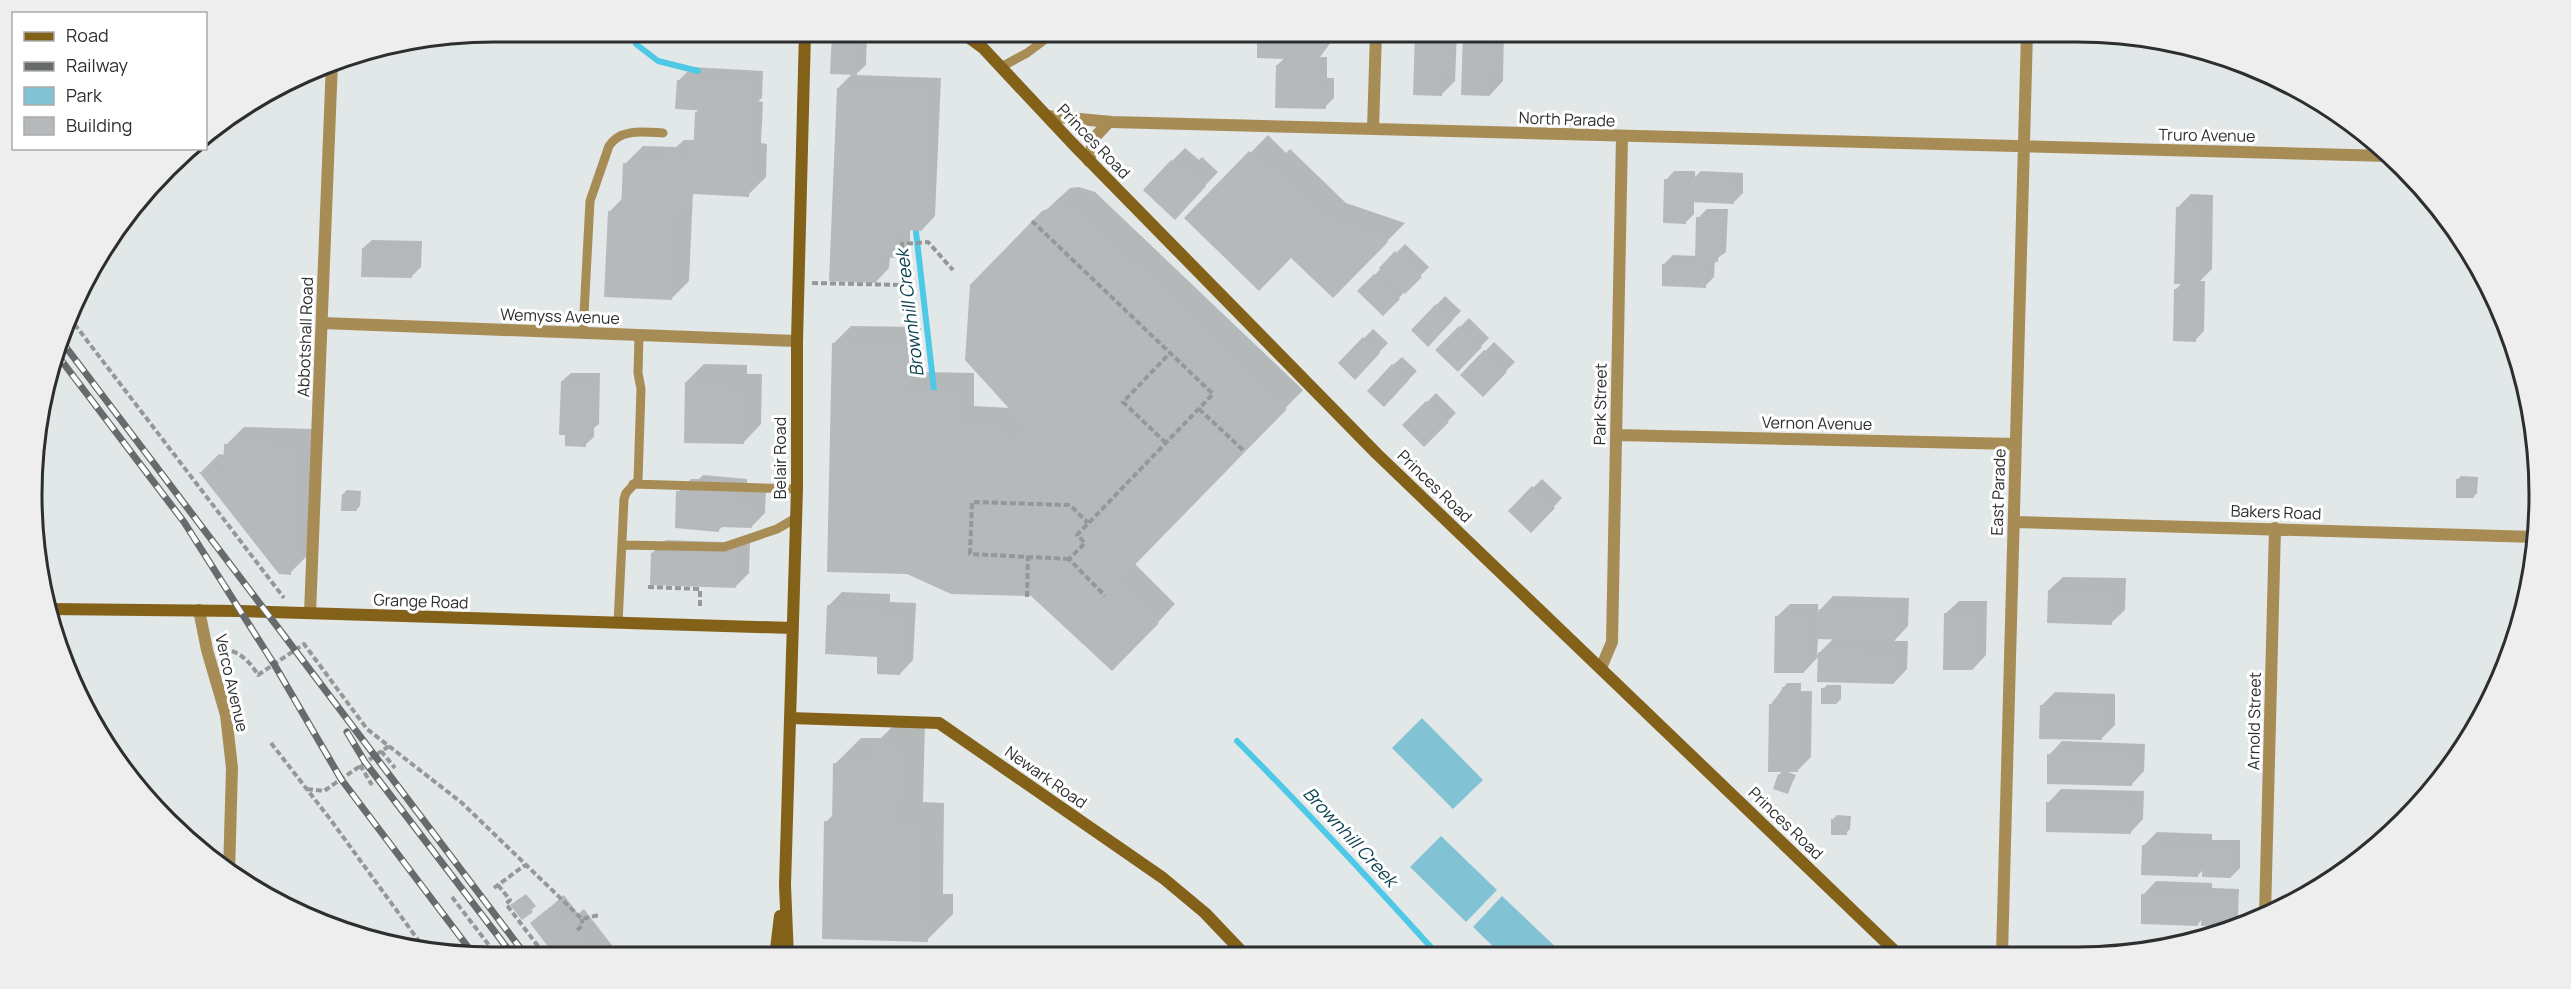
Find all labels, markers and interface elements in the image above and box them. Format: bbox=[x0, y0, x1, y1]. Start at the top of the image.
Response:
legend bbox=[12, 12, 207, 150]
text: Road bbox=[66, 23, 109, 47]
text: Railway bbox=[66, 53, 128, 77]
text: Park bbox=[66, 83, 103, 107]
street label: Princes Road bbox=[1053, 99, 1135, 183]
street label: North Parade bbox=[1518, 106, 1616, 132]
text: Building bbox=[66, 113, 132, 137]
street label: Truro Avenue bbox=[2158, 123, 2256, 147]
water label: Brownhill Creek bbox=[889, 245, 929, 378]
street label: Abbotshall Road bbox=[292, 276, 318, 398]
street label: Wemyss Avenue bbox=[500, 303, 620, 329]
street label: Park Street bbox=[1588, 363, 1612, 445]
street label: Vernon Avenue bbox=[1762, 411, 1872, 435]
street label: Belair Road bbox=[769, 417, 791, 499]
street label: Princes Road bbox=[1393, 445, 1477, 527]
street label: East Parade bbox=[1985, 448, 2011, 536]
street label: Bakers Road bbox=[2230, 499, 2322, 525]
street label: Grange Road bbox=[373, 588, 469, 614]
street label: Verco Avenue bbox=[210, 632, 254, 734]
street label: Arnold Street bbox=[2242, 672, 2266, 770]
street label: Newark Road bbox=[1001, 741, 1091, 813]
water label: Brownhill Creek bbox=[1298, 781, 1405, 894]
street label: Princes Road bbox=[1744, 782, 1828, 864]

